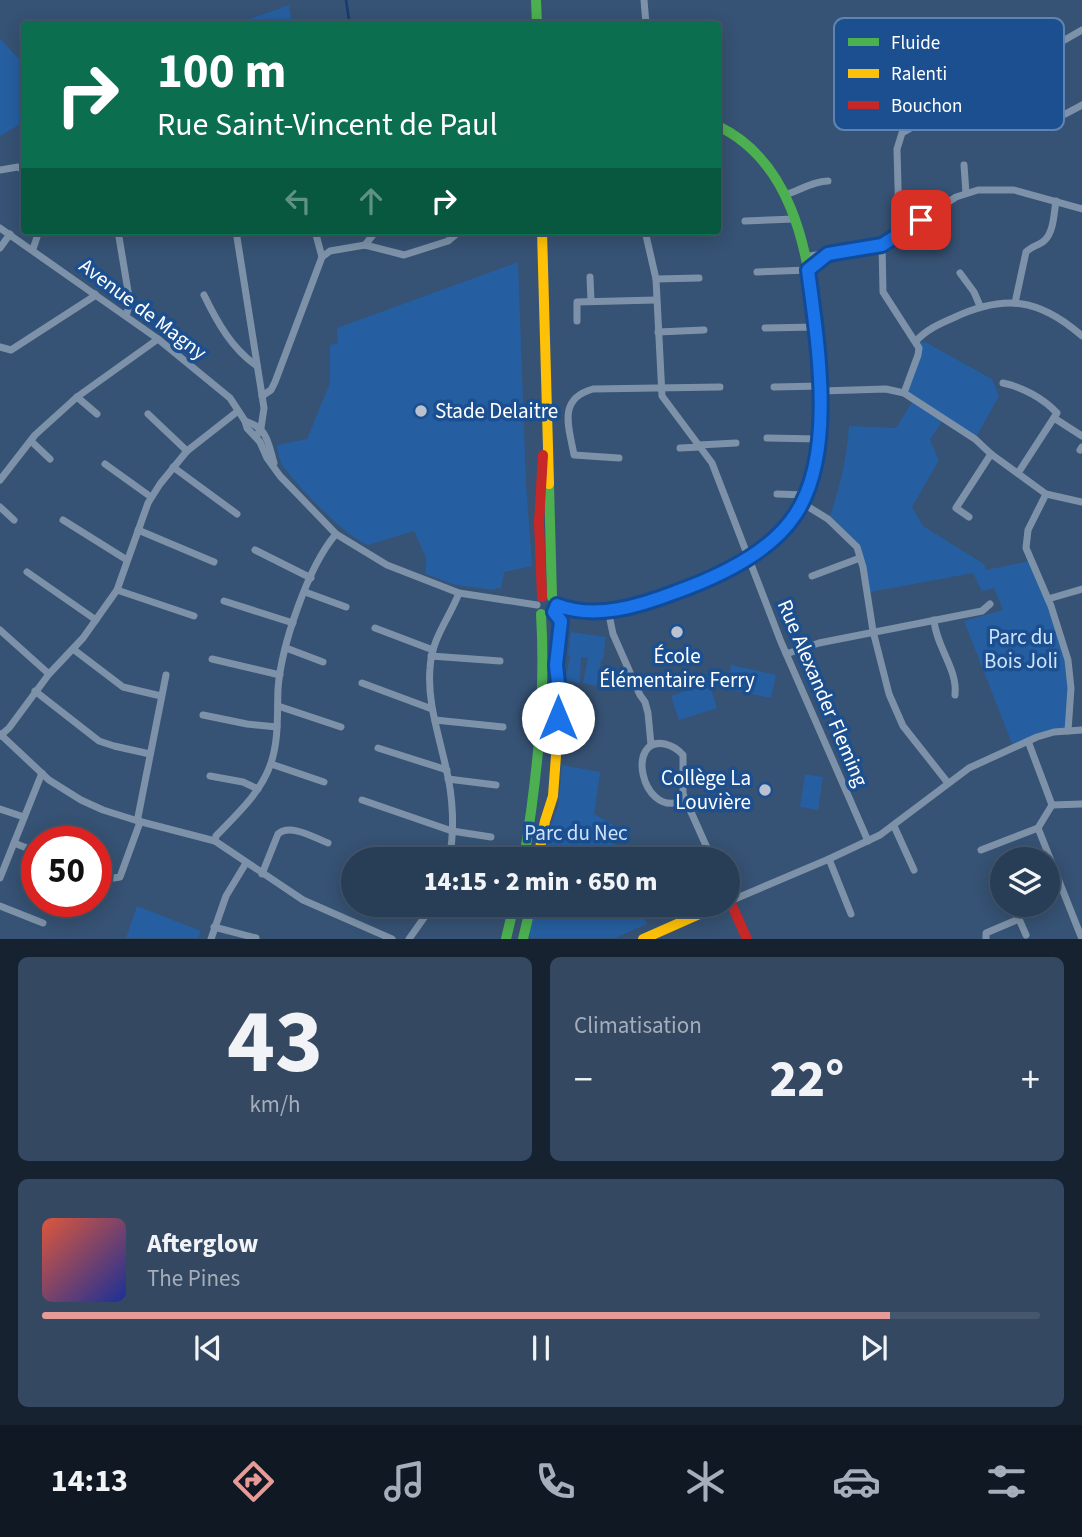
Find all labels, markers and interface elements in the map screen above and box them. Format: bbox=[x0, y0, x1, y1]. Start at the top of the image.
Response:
legend bbox=[834, 18, 1064, 130]
text: Fluide bbox=[891, 30, 940, 57]
text: 100 m bbox=[157, 37, 286, 107]
icon: right bbox=[42, 49, 133, 140]
text: Ralenti bbox=[891, 61, 947, 88]
text: Bouchon bbox=[891, 93, 963, 120]
text: Rue Saint-Vincent de Paul bbox=[157, 102, 498, 148]
icon: left bbox=[279, 182, 317, 220]
icon: ahead bbox=[352, 182, 390, 220]
icon: right bbox=[425, 182, 463, 220]
pin bbox=[891, 190, 951, 250]
icon: arrive bbox=[902, 201, 940, 239]
street label: Avenue de Magny bbox=[73, 251, 213, 367]
place label: Stade Delaitre bbox=[435, 396, 558, 426]
marker: Stade Delaitre bbox=[413, 403, 429, 419]
street label: Rue Alexander Fleming bbox=[770, 595, 876, 792]
park label: Parc du Bois Joli bbox=[984, 622, 1058, 676]
marker: École Élémentaire Ferry bbox=[669, 624, 685, 640]
place label: École Élémentaire Ferry bbox=[599, 641, 755, 695]
position arrow bbox=[521, 681, 595, 755]
place label: Collège La Louvière bbox=[661, 763, 751, 817]
marker: Collège La Louvière bbox=[757, 782, 773, 798]
park label: Parc du Nec bbox=[524, 818, 628, 848]
speed limit sign: 50 bbox=[21, 826, 112, 917]
map controls bbox=[990, 847, 1060, 917]
button: layers bbox=[990, 847, 1060, 917]
text: 14:15 · 2 min · 650 m bbox=[424, 863, 657, 900]
text: 43 bbox=[227, 978, 323, 1107]
text: Climatisation bbox=[574, 1009, 702, 1042]
text: 22° bbox=[770, 1043, 844, 1117]
text: − bbox=[574, 1053, 593, 1107]
text: + bbox=[1021, 1053, 1040, 1107]
text: km/h bbox=[249, 1088, 301, 1121]
text: Afterglow bbox=[147, 1225, 258, 1262]
text: The Pines bbox=[147, 1262, 240, 1295]
icon: previous bbox=[189, 1329, 227, 1367]
icon: pause bbox=[522, 1329, 560, 1367]
icon: next bbox=[855, 1329, 893, 1367]
icon: directions bbox=[229, 1457, 278, 1506]
icon: music bbox=[380, 1457, 429, 1506]
icon: phone bbox=[531, 1457, 580, 1506]
icon: climate bbox=[681, 1457, 730, 1506]
icon: car bbox=[832, 1457, 881, 1506]
icon: filters bbox=[982, 1457, 1031, 1506]
text: 14:13 bbox=[51, 1458, 128, 1504]

